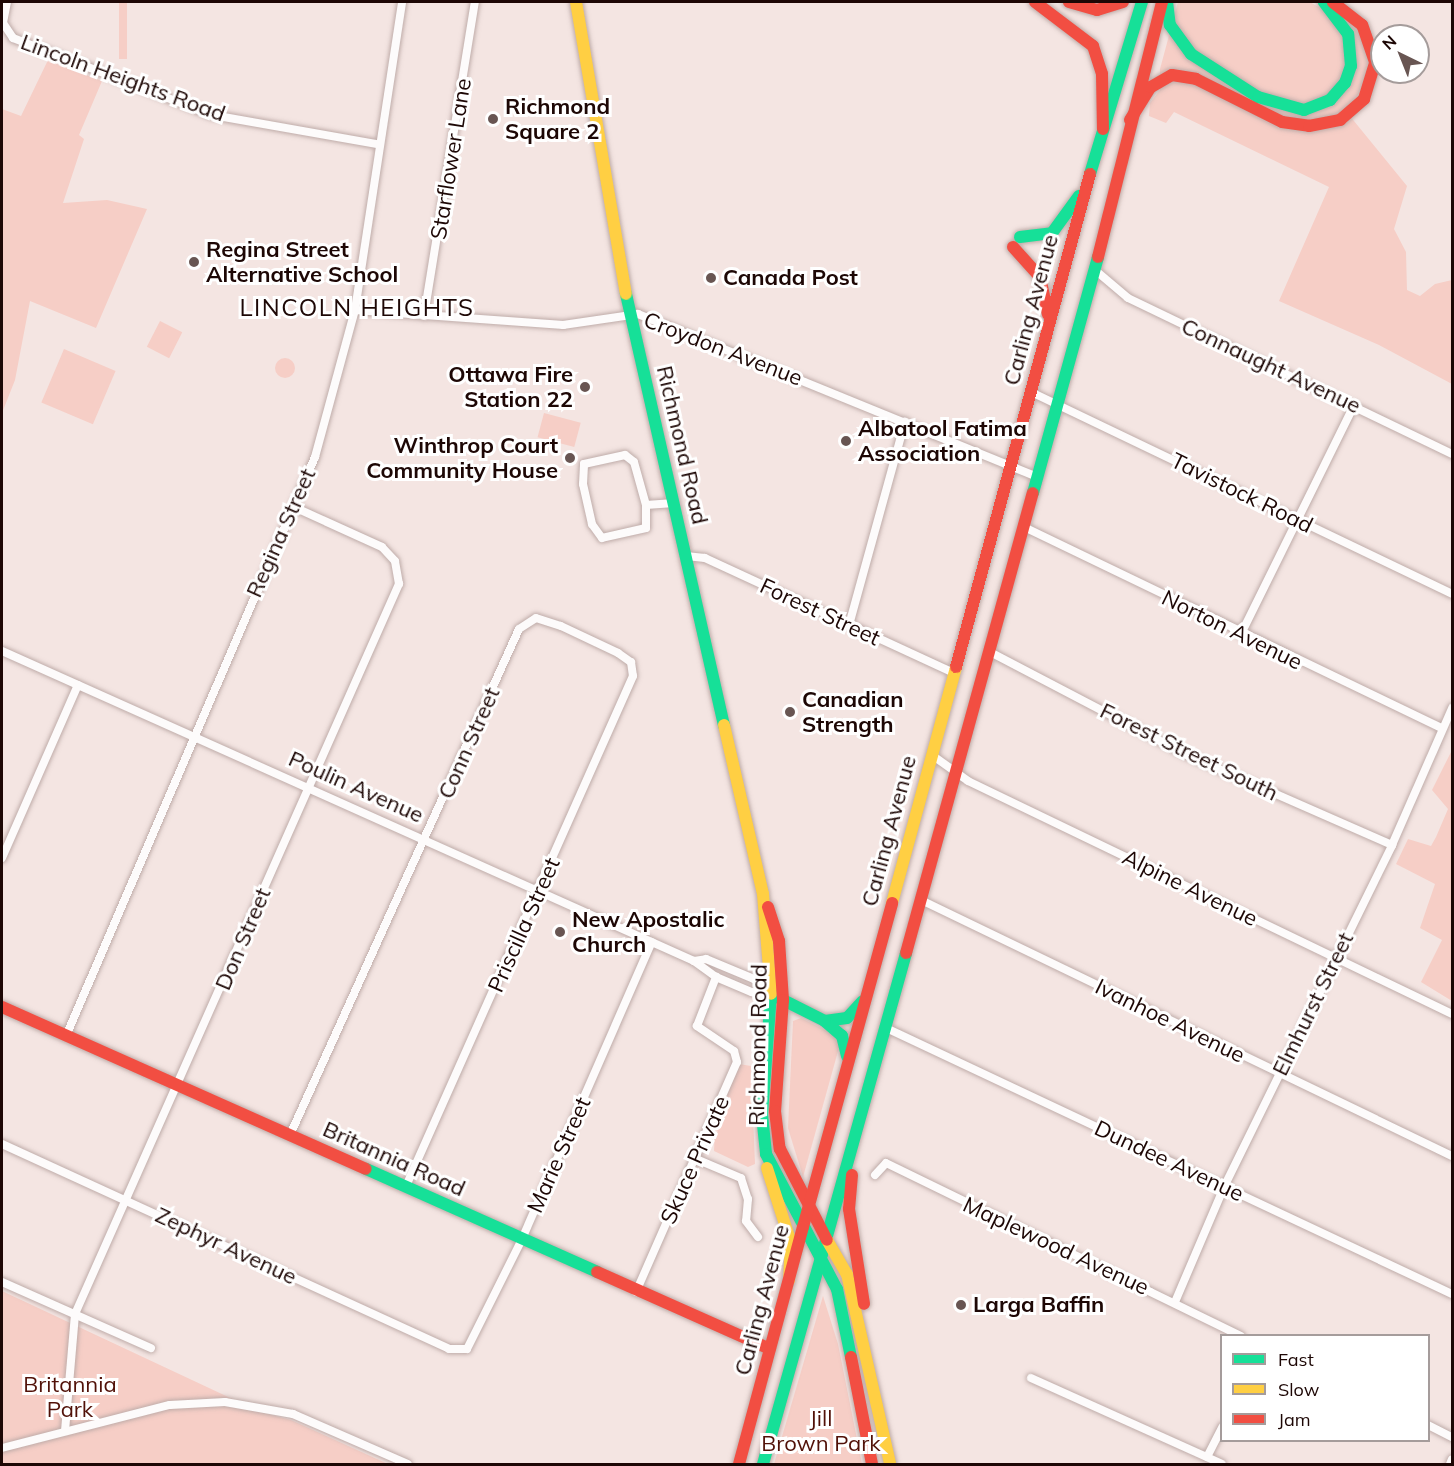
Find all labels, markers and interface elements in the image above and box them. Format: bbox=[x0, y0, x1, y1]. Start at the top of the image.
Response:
north arrow bbox=[1370, 24, 1430, 84]
street label: Lincoln Heights Road bbox=[17, 29, 229, 127]
text: N bbox=[1378, 31, 1400, 54]
street label: Starflower Lane bbox=[425, 76, 477, 242]
place label: Richmond Square 2 bbox=[505, 93, 610, 144]
marker: Richmond Square 2 bbox=[486, 112, 500, 126]
street label: Carling Avenue bbox=[998, 232, 1064, 388]
place label: Regina Street Alternative School bbox=[206, 236, 398, 288]
marker: Regina Street Alternative School bbox=[187, 255, 201, 269]
place label: Canada Post bbox=[723, 265, 858, 291]
marker: Canada Post bbox=[704, 271, 718, 285]
district label: LINCOLN HEIGHTS bbox=[240, 294, 474, 322]
street label: Croydon Avenue bbox=[640, 307, 806, 391]
street label: Connaught Avenue bbox=[1177, 313, 1365, 419]
place label: Ottawa Fire Station 22 bbox=[448, 361, 573, 412]
street label: Richmond Road bbox=[651, 363, 713, 527]
marker: Ottawa Fire Station 22 bbox=[578, 380, 592, 394]
place label: Albatool Fatima Association bbox=[858, 415, 1027, 466]
place label: Winthrop Court Community House bbox=[366, 432, 558, 484]
marker: Albatool Fatima Association bbox=[839, 434, 853, 448]
street label: Tavistock Road bbox=[1167, 447, 1317, 539]
marker: Winthrop Court Community House bbox=[563, 451, 577, 465]
street label: Regina Street bbox=[241, 465, 321, 601]
street label: Forest Street bbox=[756, 573, 884, 651]
street label: Norton Avenue bbox=[1157, 585, 1307, 675]
street label: Conn Street bbox=[433, 683, 505, 803]
place label: Canadian Strength bbox=[802, 686, 904, 738]
street label: Forest Street South bbox=[1096, 697, 1282, 807]
marker: Canadian Strength bbox=[783, 705, 797, 719]
street label: Poulin Avenue bbox=[284, 745, 428, 829]
street label: Carling Avenue bbox=[856, 753, 922, 909]
street label: Alpine Avenue bbox=[1118, 844, 1262, 932]
street label: Priscilla Street bbox=[483, 854, 565, 996]
street label: Don Street bbox=[210, 884, 276, 994]
place label: New Apostalic Church bbox=[572, 906, 725, 957]
marker: New Apostalic Church bbox=[553, 925, 567, 939]
street label: Elmhurst Street bbox=[1267, 928, 1359, 1080]
street label: Richmond Road bbox=[743, 964, 773, 1126]
street label: Ivanhoe Avenue bbox=[1091, 973, 1249, 1069]
street label: Skuce Private bbox=[655, 1092, 735, 1228]
street label: Marie Street bbox=[522, 1093, 596, 1217]
street label: Dundee Avenue bbox=[1090, 1115, 1248, 1207]
street label: Britannia Road bbox=[319, 1116, 469, 1202]
street label: Maplewood Avenue bbox=[959, 1191, 1153, 1301]
street label: Zephyr Avenue bbox=[151, 1202, 301, 1290]
street label: Carling Avenue bbox=[729, 1222, 795, 1378]
place label: Larga Baffin bbox=[973, 1292, 1104, 1318]
marker: Larga Baffin bbox=[954, 1298, 968, 1312]
legend bbox=[1220, 1334, 1430, 1442]
text: Fast bbox=[1278, 1348, 1314, 1371]
park label: Britannia Park bbox=[23, 1371, 117, 1422]
text: Slow bbox=[1278, 1378, 1319, 1401]
park label: Jill Brown Park bbox=[761, 1405, 881, 1456]
text: Jam bbox=[1278, 1408, 1311, 1431]

